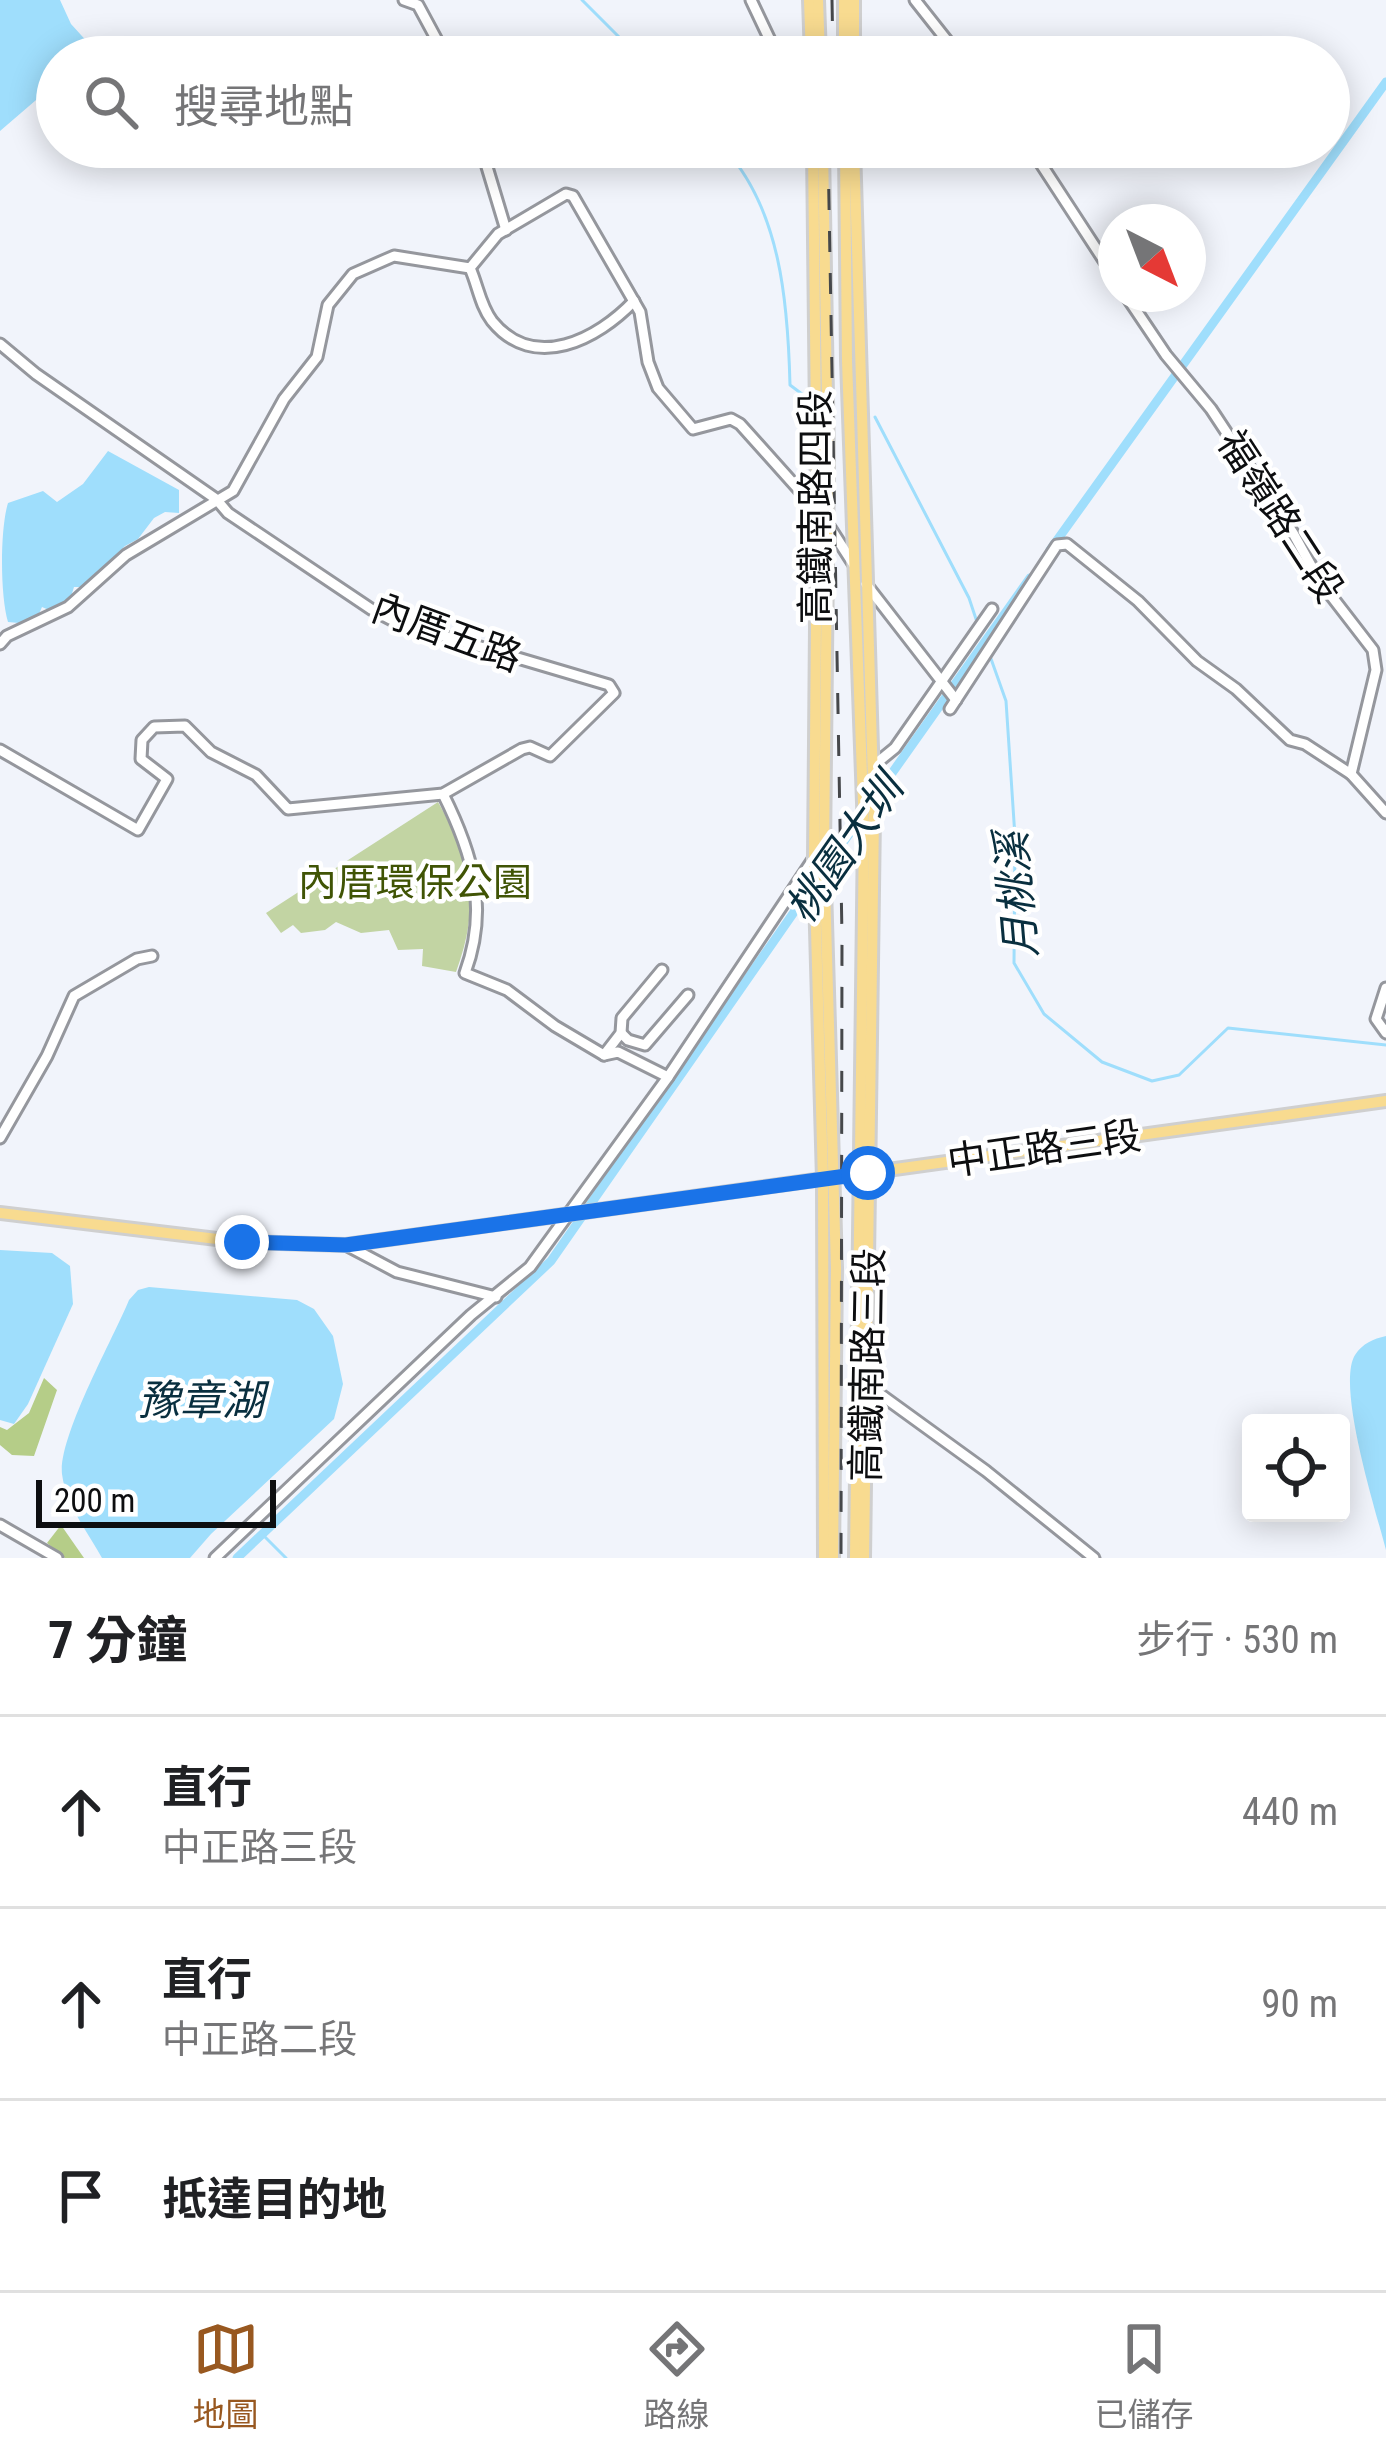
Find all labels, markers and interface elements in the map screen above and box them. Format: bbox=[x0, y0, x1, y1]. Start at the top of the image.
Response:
search box bbox=[36, 36, 1350, 168]
icon: search bbox=[78, 69, 144, 135]
text: 搜尋地點 bbox=[174, 80, 354, 133]
north arrow bbox=[1098, 204, 1206, 312]
street label: 高鐵南路四段 bbox=[793, 390, 839, 624]
street label: 福嶺路二段 bbox=[1208, 422, 1353, 611]
street label: 內厝五路 bbox=[365, 585, 528, 681]
water label: 桃園大圳 bbox=[776, 761, 916, 931]
water label: 月桃溪 bbox=[986, 825, 1046, 960]
park label: 內厝環保公園 bbox=[298, 860, 532, 906]
street label: 中正路三段 bbox=[944, 1113, 1144, 1185]
route start bbox=[841, 1146, 895, 1200]
route end bbox=[215, 1215, 269, 1269]
street label: 高鐵南路三段 bbox=[843, 1248, 893, 1482]
water label: 豫章湖 bbox=[138, 1376, 270, 1425]
map controls bbox=[1242, 1414, 1350, 1522]
button: locate bbox=[1242, 1414, 1350, 1522]
scale bar bbox=[36, 1474, 276, 1527]
text: 200 m bbox=[54, 1481, 135, 1520]
text: 7 分鐘 bbox=[48, 1611, 188, 1670]
text: 步行 · 530 m bbox=[1137, 1617, 1338, 1663]
text: 直行 bbox=[162, 1761, 252, 1814]
icon: ahead bbox=[48, 1779, 114, 1845]
text: 440 m bbox=[1242, 1789, 1338, 1835]
text: 中正路三段 bbox=[162, 1825, 357, 1871]
text: 直行 bbox=[162, 1953, 252, 2006]
icon: ahead bbox=[48, 1971, 114, 2037]
text: 90 m bbox=[1261, 1981, 1338, 2027]
text: 中正路二段 bbox=[162, 2017, 357, 2063]
icon: arrive bbox=[48, 2163, 114, 2229]
text: 抵達目的地 bbox=[162, 2173, 387, 2226]
tab: 地圖 bbox=[193, 2316, 259, 2436]
tab: 路線 bbox=[644, 2316, 710, 2436]
tab: 已儲存 bbox=[1095, 2316, 1194, 2436]

